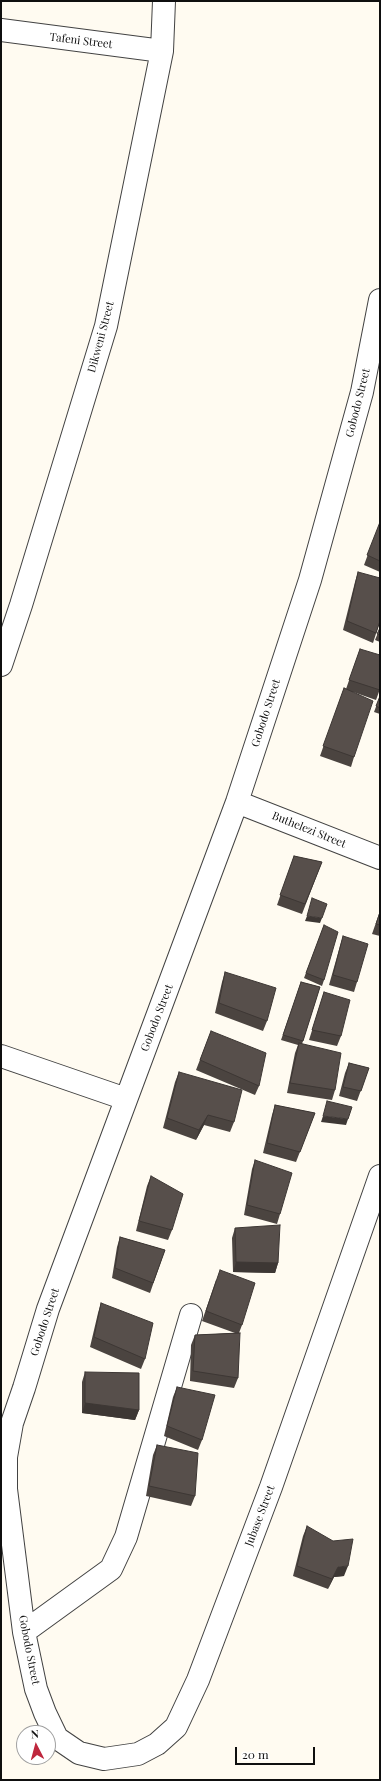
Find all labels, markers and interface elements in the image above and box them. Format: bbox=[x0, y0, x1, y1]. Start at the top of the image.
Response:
street label: Tafeni Street bbox=[49, 31, 113, 51]
street label: Dikweni Street bbox=[85, 300, 117, 374]
street label: Gobodo Street bbox=[343, 367, 373, 439]
street label: Gobodo Street bbox=[249, 677, 283, 749]
street label: Buthelezi Street bbox=[270, 809, 348, 851]
street label: Gobodo Street bbox=[138, 983, 176, 1053]
street label: Gobodo Street bbox=[28, 1286, 62, 1358]
street label: Jubase Street bbox=[242, 1484, 278, 1548]
street label: Gobodo Street bbox=[16, 1614, 42, 1686]
north arrow bbox=[16, 1725, 56, 1765]
text: N bbox=[30, 1726, 40, 1741]
scale bar bbox=[237, 1739, 317, 1765]
text: 20 m bbox=[242, 1746, 269, 1762]

